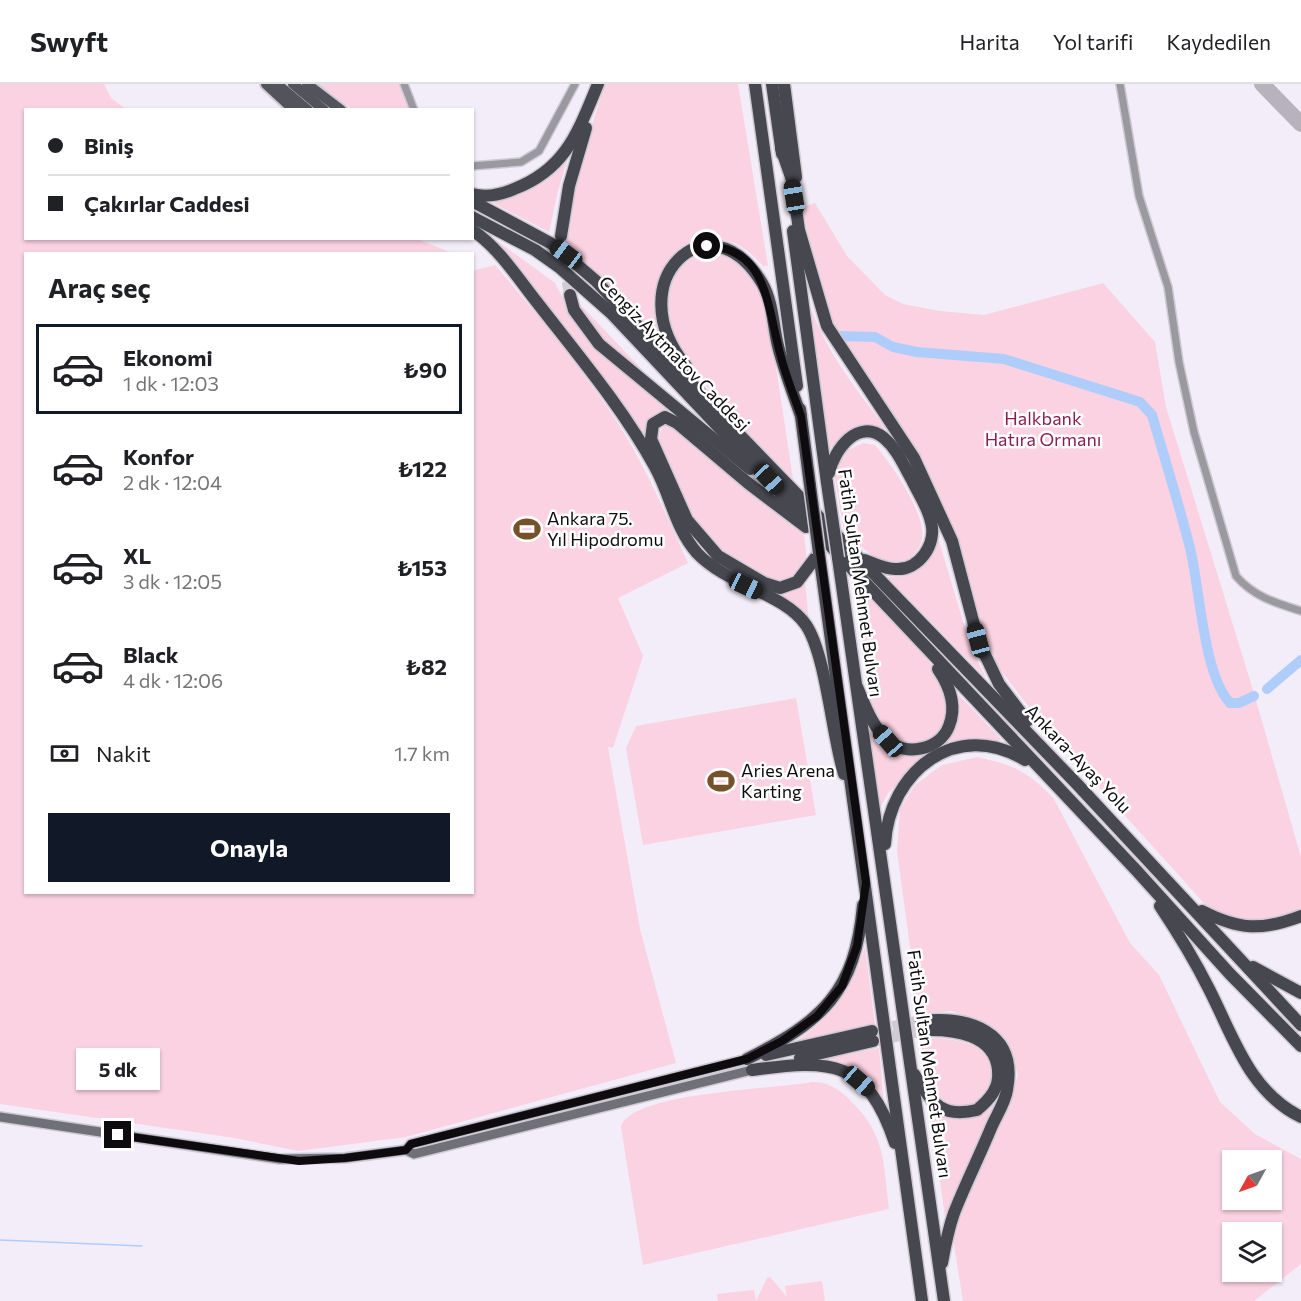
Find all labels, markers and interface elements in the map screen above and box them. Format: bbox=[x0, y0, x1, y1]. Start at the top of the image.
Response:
text: Swyft bbox=[30, 24, 108, 58]
text: Harita bbox=[960, 29, 1020, 54]
text: Yol tarifi bbox=[1053, 29, 1133, 54]
text: Kaydedilen bbox=[1166, 29, 1271, 54]
text: Biniş bbox=[84, 132, 134, 159]
car bbox=[782, 178, 806, 216]
text: Çakırlar Caddesi bbox=[84, 190, 250, 217]
route start bbox=[693, 232, 720, 259]
car bbox=[546, 236, 586, 272]
text: Araç seç bbox=[48, 271, 151, 304]
street label: Cengiz Aytmatov Caddesi bbox=[595, 271, 755, 436]
icon: car bbox=[51, 342, 105, 396]
text: Ekonomi bbox=[123, 344, 213, 371]
text: ₺90 bbox=[403, 356, 447, 383]
text: 1 dk · 12:03 bbox=[123, 371, 219, 395]
park label: Halkbank Hatıra Ormanı bbox=[985, 407, 1101, 450]
icon: car bbox=[51, 441, 105, 495]
text: Konfor bbox=[123, 443, 194, 470]
text: ₺122 bbox=[397, 455, 447, 482]
car bbox=[750, 460, 788, 498]
street label: Fatih Sultan Mehmet Bulvarı bbox=[834, 467, 888, 698]
text: 2 dk · 12:04 bbox=[123, 470, 222, 494]
place label: Ankara 75. Yıl Hipodromu bbox=[547, 507, 664, 550]
sports icon: Ankara 75. Yıl Hipodromu bbox=[512, 514, 542, 544]
icon: car bbox=[51, 540, 105, 594]
text: XL bbox=[123, 542, 151, 569]
text: ₺153 bbox=[397, 554, 447, 581]
text: 3 dk · 12:05 bbox=[123, 569, 222, 593]
car bbox=[726, 570, 766, 602]
car bbox=[965, 620, 991, 660]
icon: car bbox=[51, 639, 105, 693]
text: Black bbox=[123, 641, 178, 668]
text: ₺82 bbox=[405, 653, 447, 680]
text: 4 dk · 12:06 bbox=[123, 668, 223, 692]
street label: Ankara-Ayaş Yolu bbox=[1021, 699, 1136, 817]
car bbox=[869, 722, 907, 760]
icon: cash bbox=[48, 737, 81, 770]
text: Nakit bbox=[96, 740, 151, 767]
text: 1.7 km bbox=[394, 741, 450, 765]
place label: Aries Arena Karting bbox=[741, 759, 835, 802]
sports icon: Aries Arena Karting bbox=[706, 766, 736, 796]
button: Onayla bbox=[48, 813, 450, 882]
street label: Fatih Sultan Mehmet Bulvarı bbox=[903, 948, 957, 1179]
callout: 5 dk bbox=[76, 1048, 160, 1090]
text: 5 dk bbox=[99, 1057, 137, 1081]
car bbox=[840, 1062, 878, 1100]
route end bbox=[104, 1121, 131, 1148]
north arrow bbox=[1222, 1150, 1282, 1210]
map controls bbox=[1222, 1150, 1282, 1282]
button: layers bbox=[1222, 1222, 1282, 1282]

